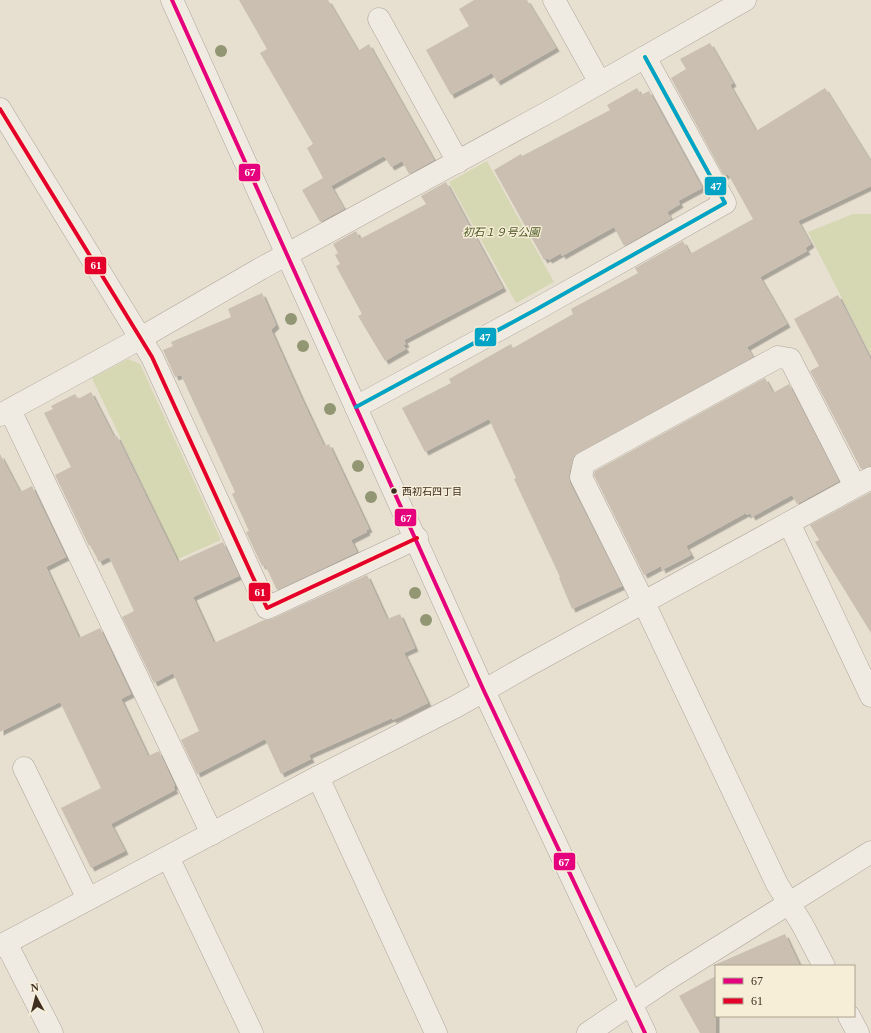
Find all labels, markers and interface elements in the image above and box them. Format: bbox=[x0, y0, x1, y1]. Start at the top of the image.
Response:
line badge: 67 bbox=[238, 163, 261, 182]
text: 67 bbox=[245, 166, 256, 178]
line badge: 47 bbox=[704, 176, 727, 196]
text: 47 bbox=[711, 180, 722, 192]
park label: 初石１９号公園 bbox=[463, 226, 541, 238]
line badge: 61 bbox=[84, 256, 107, 275]
text: 61 bbox=[91, 259, 102, 271]
line badge: 47 bbox=[474, 327, 497, 347]
text: 47 bbox=[480, 331, 491, 343]
marker: 西初石四丁目 bbox=[389, 486, 399, 496]
place label: 西初石四丁目 bbox=[402, 486, 462, 497]
line badge: 67 bbox=[394, 508, 417, 527]
text: 67 bbox=[401, 512, 412, 524]
line badge: 61 bbox=[248, 582, 271, 602]
text: 61 bbox=[255, 586, 266, 598]
line badge: 67 bbox=[553, 852, 576, 871]
text: 67 bbox=[559, 856, 570, 868]
legend bbox=[715, 965, 855, 1017]
text: 67 bbox=[751, 974, 763, 988]
north arrow bbox=[16, 977, 56, 1017]
text: N bbox=[30, 981, 40, 994]
text: 61 bbox=[751, 994, 763, 1008]

